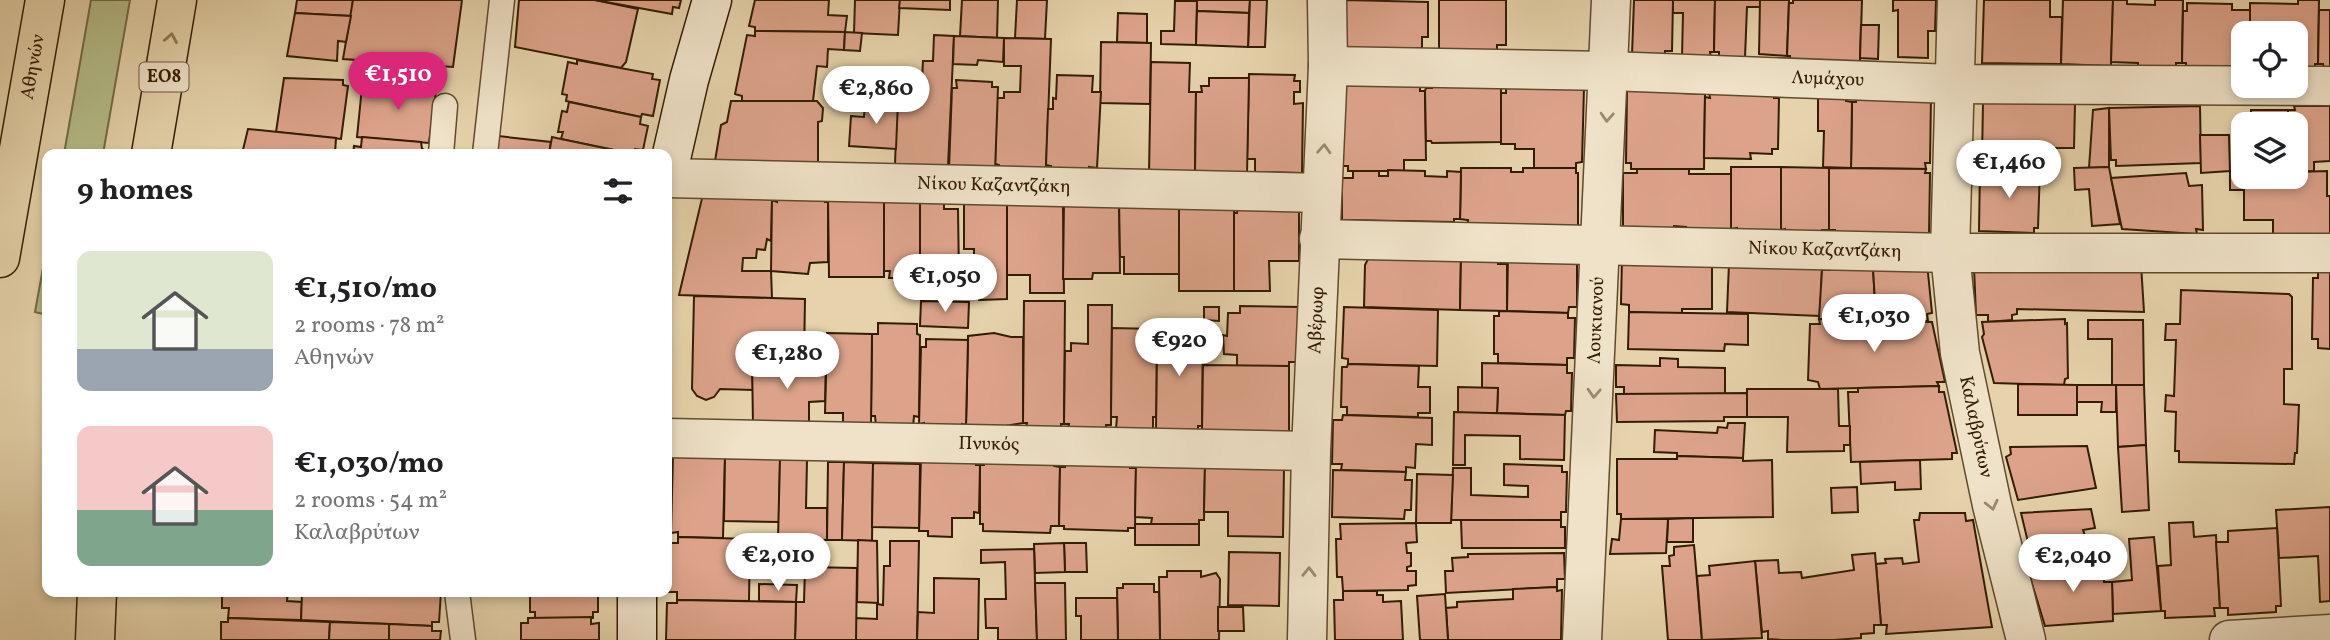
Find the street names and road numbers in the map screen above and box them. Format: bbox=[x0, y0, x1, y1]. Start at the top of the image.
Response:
street label: Αθηνών bbox=[15, 32, 52, 101]
road number: ΕΟ8 bbox=[140, 62, 188, 92]
street label: Λυμάχου bbox=[1791, 65, 1865, 94]
street label: Νίκου Καζαντζάκη bbox=[917, 171, 1071, 200]
street label: Νίκου Καζαντζάκη bbox=[1748, 236, 1902, 265]
street label: Λουκιανού bbox=[1582, 276, 1611, 365]
street label: Αβέρωφ bbox=[1302, 286, 1331, 355]
street label: Καλαβρύτων bbox=[1952, 373, 1999, 480]
street label: Πνυκός bbox=[958, 431, 1020, 458]

